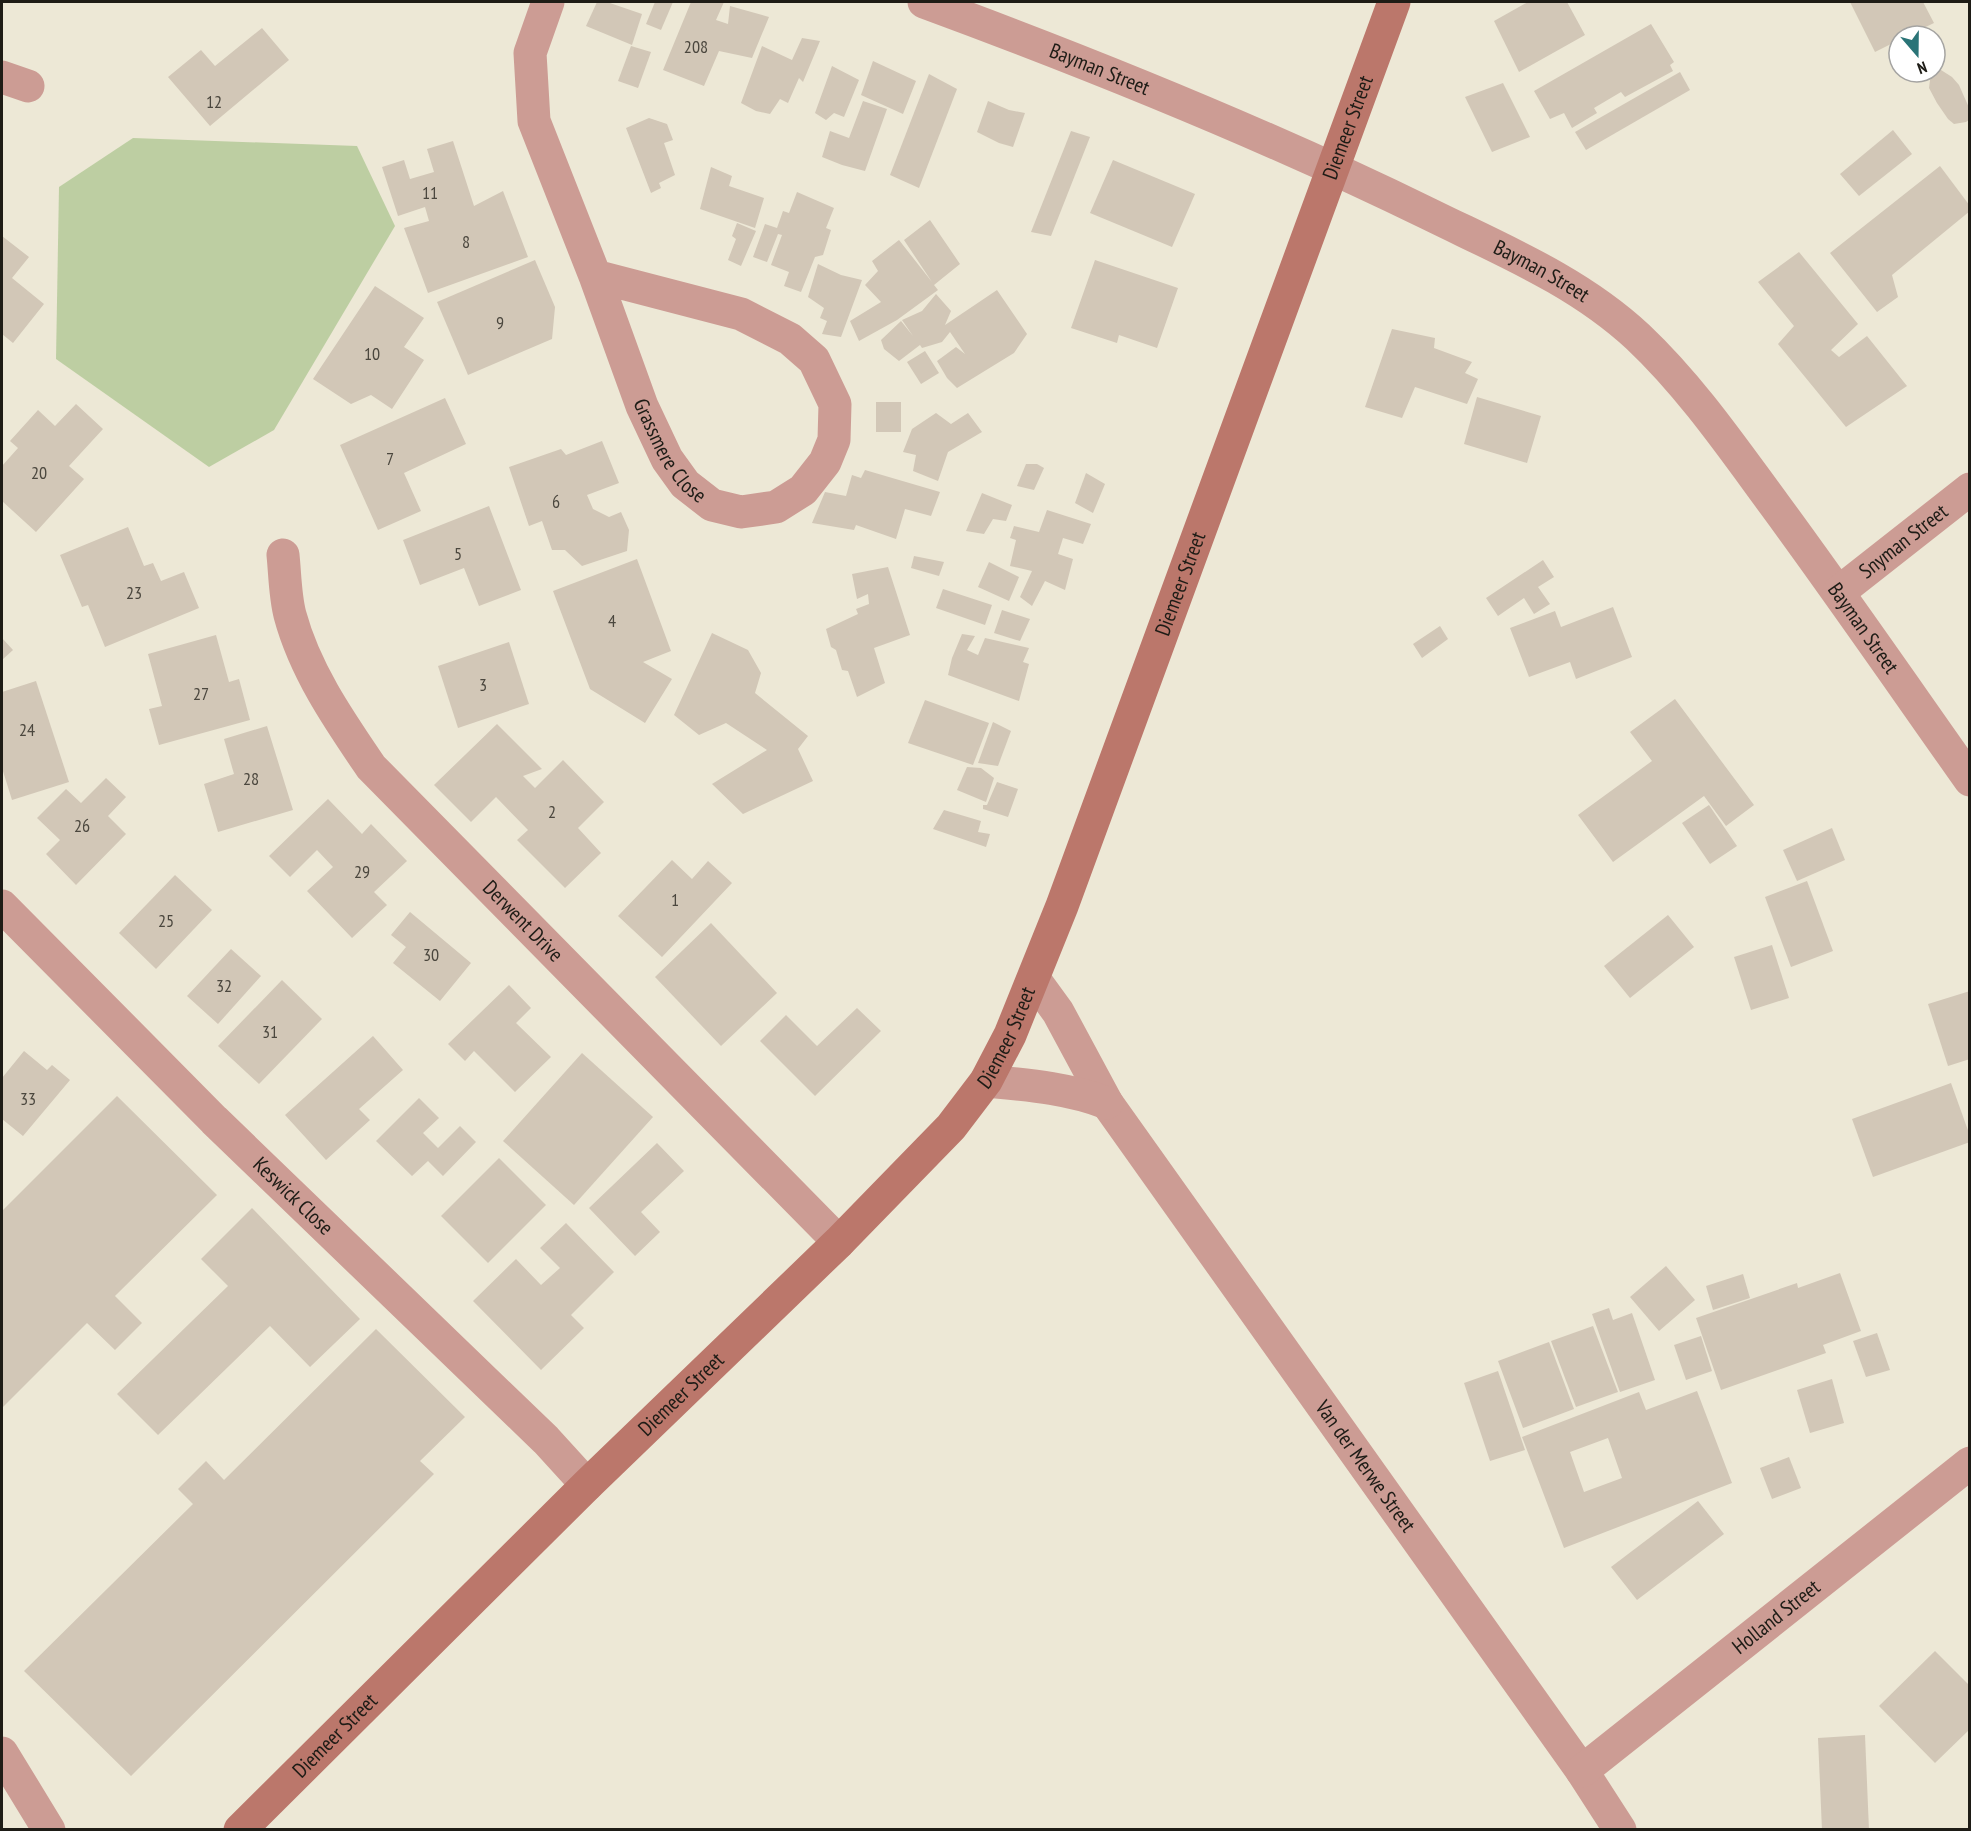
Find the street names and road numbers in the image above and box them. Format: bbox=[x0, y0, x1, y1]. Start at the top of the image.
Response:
street label: Bayman Street bbox=[1046, 37, 1154, 101]
street label: Diemeer Street bbox=[1316, 71, 1379, 183]
street label: Bayman Street bbox=[1489, 233, 1595, 308]
street label: Grassmere Close bbox=[627, 395, 712, 509]
street label: Snyman Street bbox=[1853, 498, 1953, 584]
street label: Diemeer Street bbox=[1148, 528, 1211, 639]
street label: Bayman Street bbox=[1822, 577, 1905, 679]
street label: Derwent Drive bbox=[477, 874, 569, 967]
street label: Diemeer Street bbox=[971, 982, 1041, 1094]
street label: Keswick Close bbox=[248, 1151, 339, 1241]
street label: Diemeer Street bbox=[632, 1346, 729, 1441]
street label: Van der Merwe Street bbox=[1309, 1394, 1422, 1537]
street label: Holland Street bbox=[1726, 1573, 1826, 1660]
street label: Diemeer Street bbox=[287, 1687, 383, 1783]

